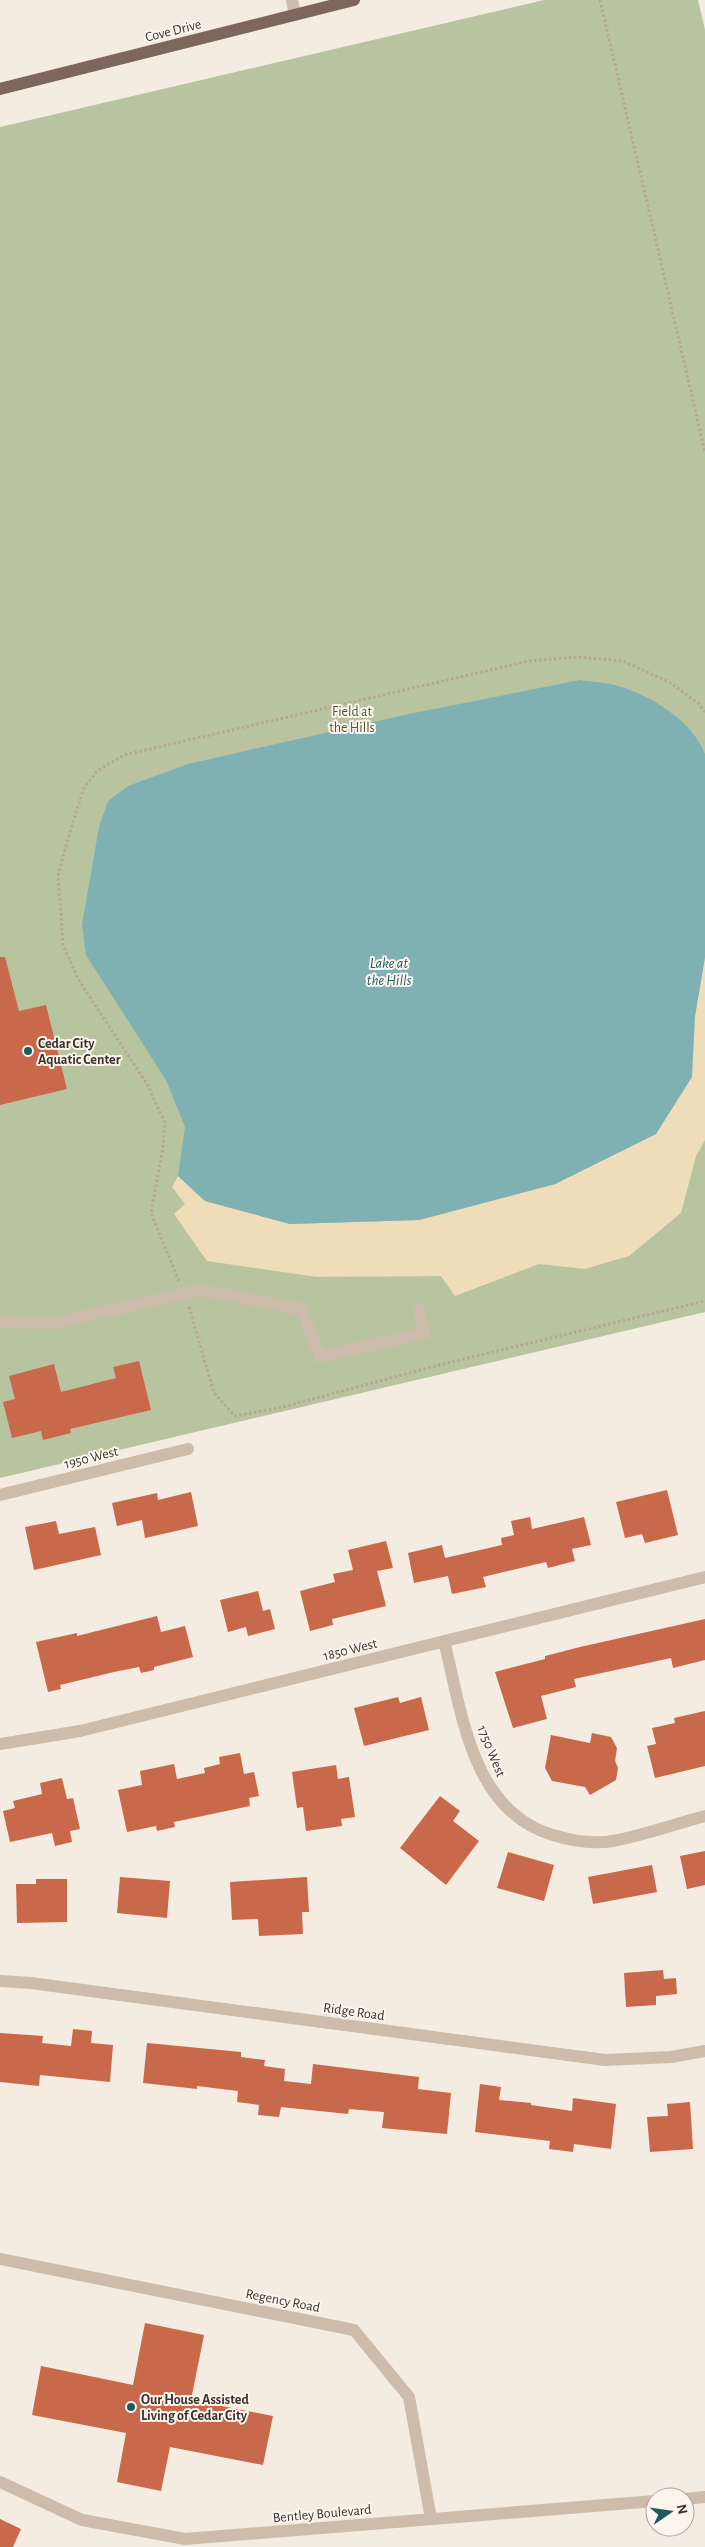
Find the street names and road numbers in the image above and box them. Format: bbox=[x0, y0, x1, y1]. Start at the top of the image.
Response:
street label: Cove Drive bbox=[144, 17, 203, 45]
street label: 1950 West bbox=[63, 1444, 120, 1471]
street label: 1850 West bbox=[322, 1636, 379, 1663]
street label: 1750 West bbox=[474, 1724, 508, 1780]
street label: Ridge Road bbox=[322, 2001, 385, 2023]
street label: Regency Road bbox=[244, 2287, 321, 2315]
street label: Bentley Boulevard bbox=[272, 2503, 372, 2525]

